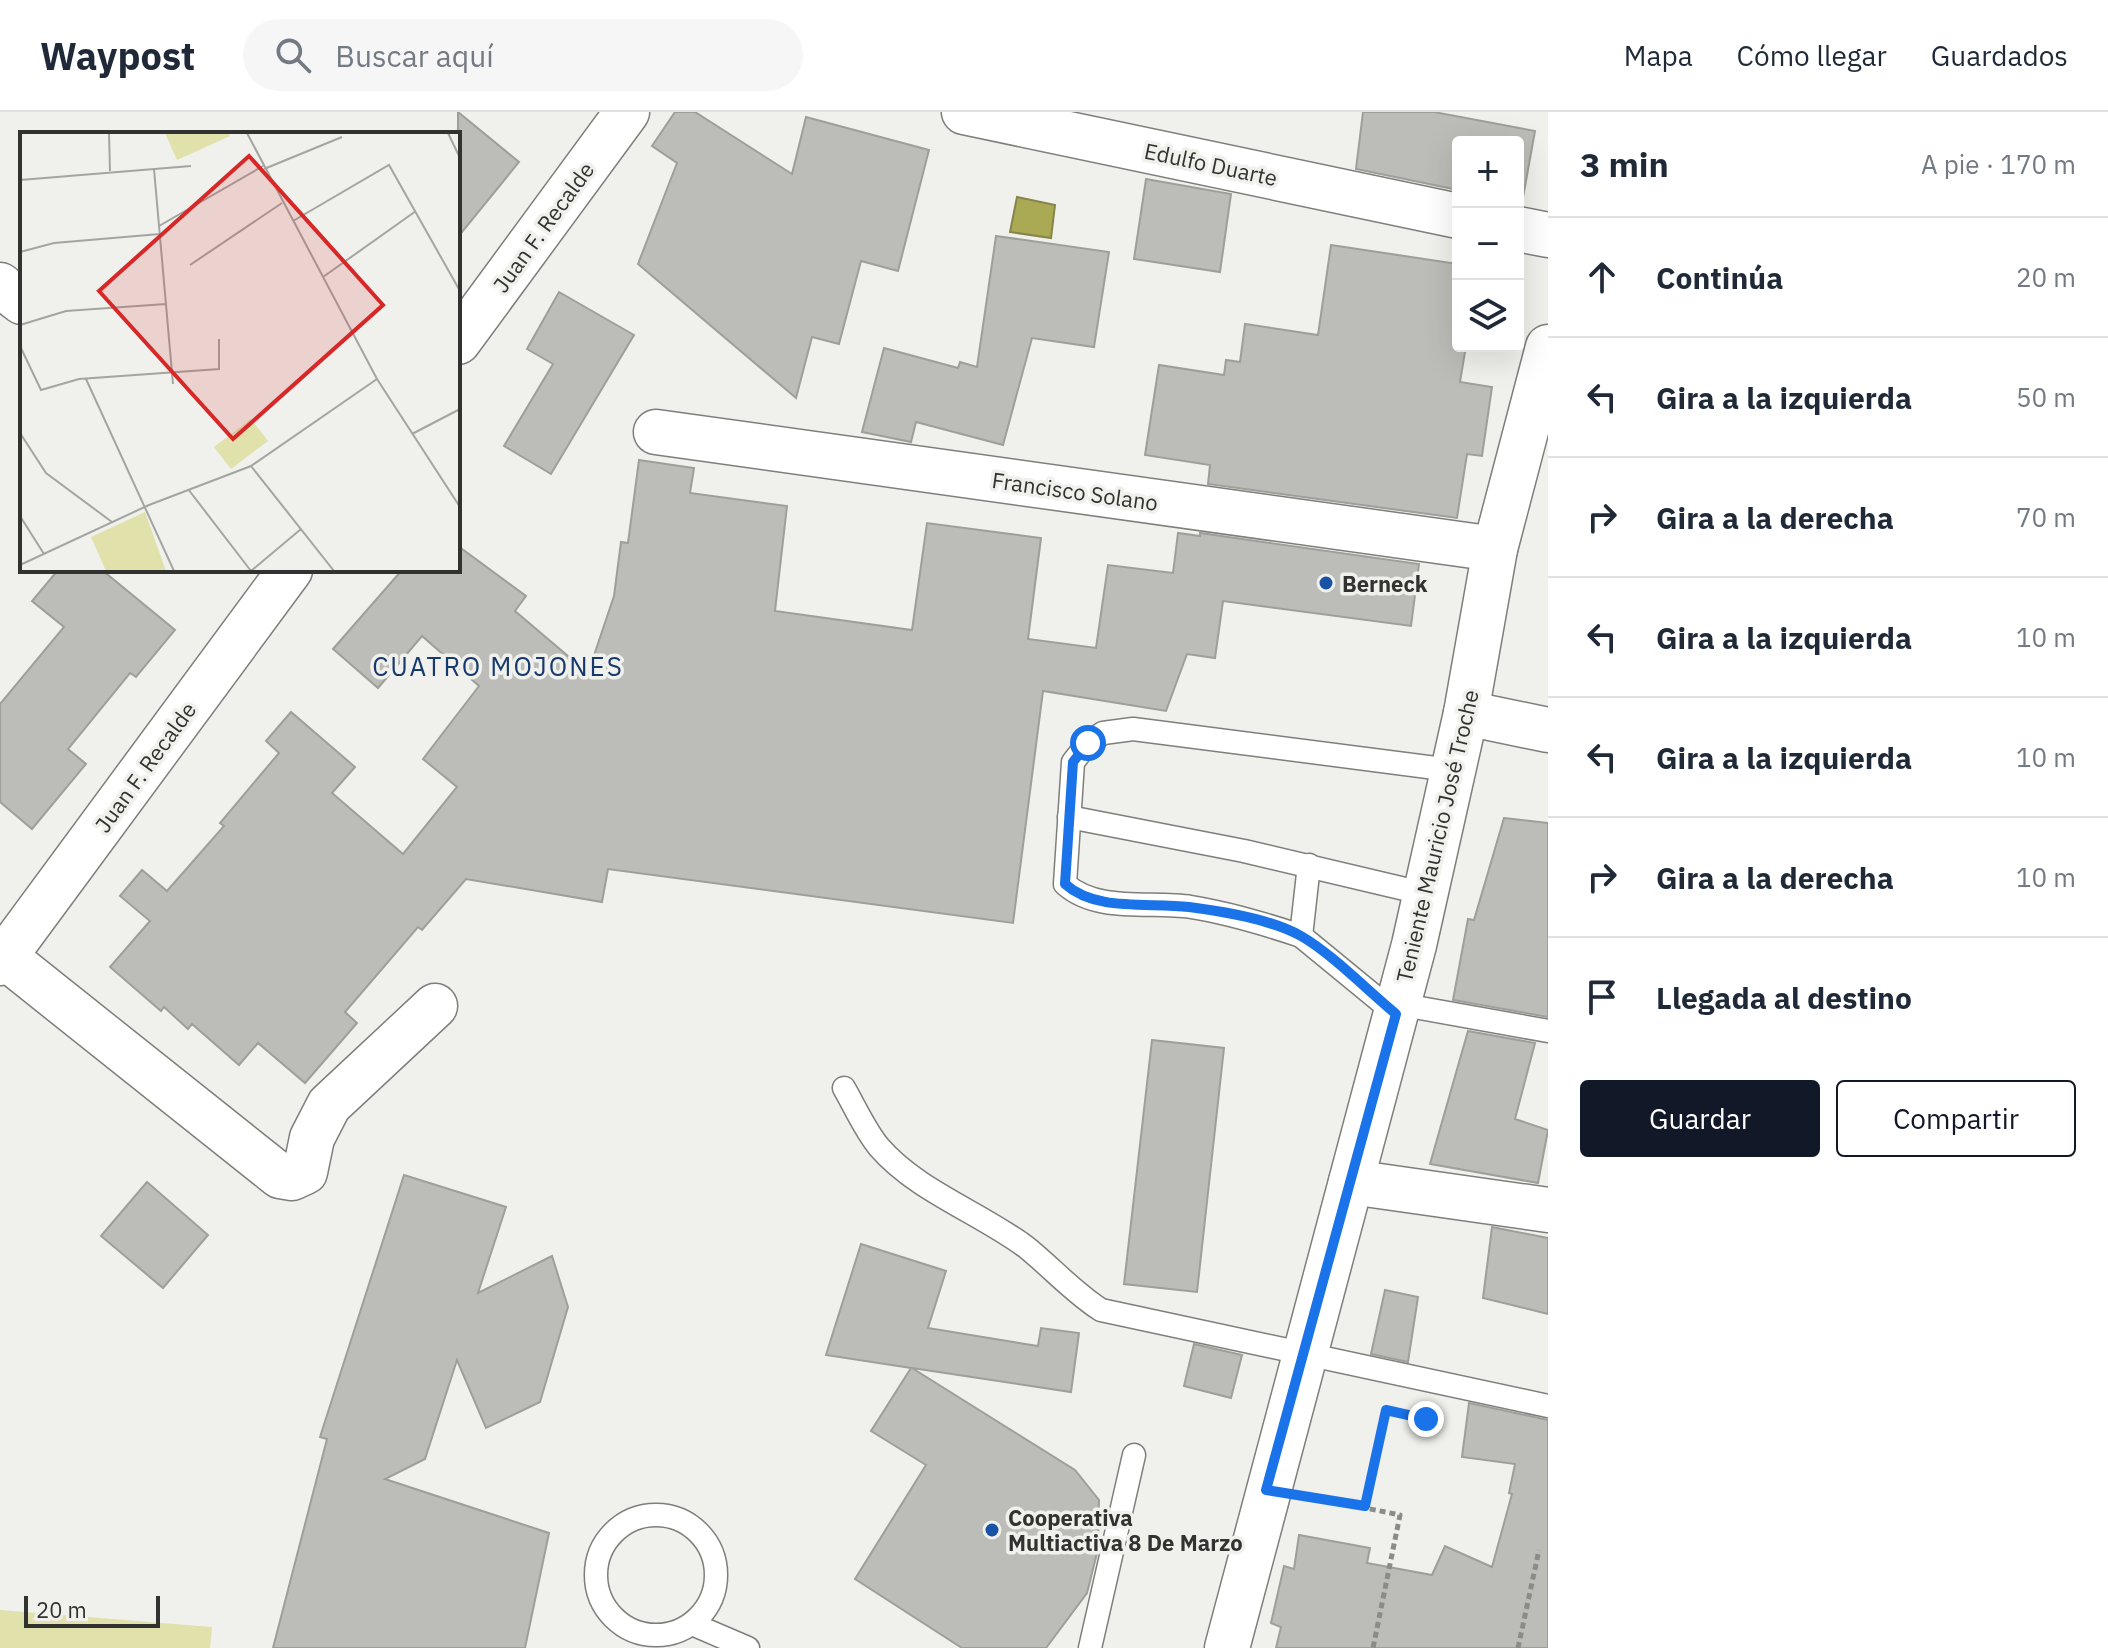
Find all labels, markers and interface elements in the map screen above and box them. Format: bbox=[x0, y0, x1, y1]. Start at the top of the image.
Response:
search box bbox=[243, 19, 803, 91]
text: Waypost bbox=[40, 31, 195, 80]
icon: search bbox=[271, 33, 315, 77]
text: Buscar aquí bbox=[335, 36, 494, 75]
text: Mapa bbox=[1624, 37, 1693, 74]
text: Cómo llegar bbox=[1737, 37, 1887, 74]
text: Guardados bbox=[1931, 37, 2068, 74]
inset map bbox=[20, 132, 460, 572]
street label: Edulfo Duarte bbox=[1142, 136, 1280, 192]
map controls bbox=[1452, 136, 1524, 352]
button: + bbox=[1452, 136, 1524, 208]
text: 3 min bbox=[1580, 142, 1669, 186]
text: A pie · 170 m bbox=[1921, 147, 2076, 181]
street label: Juan F. Recalde bbox=[486, 156, 600, 298]
button: − bbox=[1452, 208, 1524, 280]
icon: ahead bbox=[1580, 255, 1624, 299]
text: Continúa bbox=[1656, 258, 1783, 297]
text: 20 m bbox=[2016, 260, 2076, 294]
button: layers bbox=[1452, 280, 1524, 352]
icon: left bbox=[1580, 375, 1624, 419]
text: Gira a la izquierda bbox=[1656, 378, 1912, 417]
text: 50 m bbox=[2016, 380, 2076, 414]
street label: Francisco Solano bbox=[990, 465, 1160, 517]
icon: right bbox=[1580, 495, 1624, 539]
text: Gira a la derecha bbox=[1656, 498, 1894, 537]
text: 70 m bbox=[2016, 500, 2076, 534]
place label: Berneck bbox=[1342, 569, 1428, 598]
marker: Berneck bbox=[1317, 574, 1335, 592]
icon: left bbox=[1580, 615, 1624, 659]
text: Gira a la izquierda bbox=[1656, 618, 1912, 657]
text: 10 m bbox=[2016, 620, 2076, 654]
district label: CUATRO MOJONES bbox=[372, 649, 624, 683]
street label: Teniente Mauricio José Troche bbox=[1389, 687, 1485, 985]
street label: Juan F. Recalde bbox=[88, 696, 202, 838]
route start bbox=[1070, 725, 1106, 761]
icon: left bbox=[1580, 735, 1624, 779]
text: Gira a la izquierda bbox=[1656, 738, 1912, 777]
text: 10 m bbox=[2016, 740, 2076, 774]
icon: right bbox=[1580, 855, 1624, 899]
text: Gira a la derecha bbox=[1656, 858, 1894, 897]
text: 10 m bbox=[2016, 860, 2076, 894]
icon: arrive bbox=[1580, 975, 1624, 1019]
text: Llegada al destino bbox=[1656, 978, 1912, 1017]
button: Guardar bbox=[1580, 1080, 1820, 1157]
button: Compartir bbox=[1836, 1080, 2076, 1157]
route end bbox=[1408, 1401, 1444, 1437]
place label: Cooperativa Multiactiva 8 De Marzo bbox=[1008, 1503, 1243, 1557]
marker: Cooperativa Multiactiva 8 De Marzo bbox=[983, 1521, 1001, 1539]
scale bar bbox=[24, 1592, 160, 1628]
text: 20 m bbox=[36, 1595, 87, 1624]

